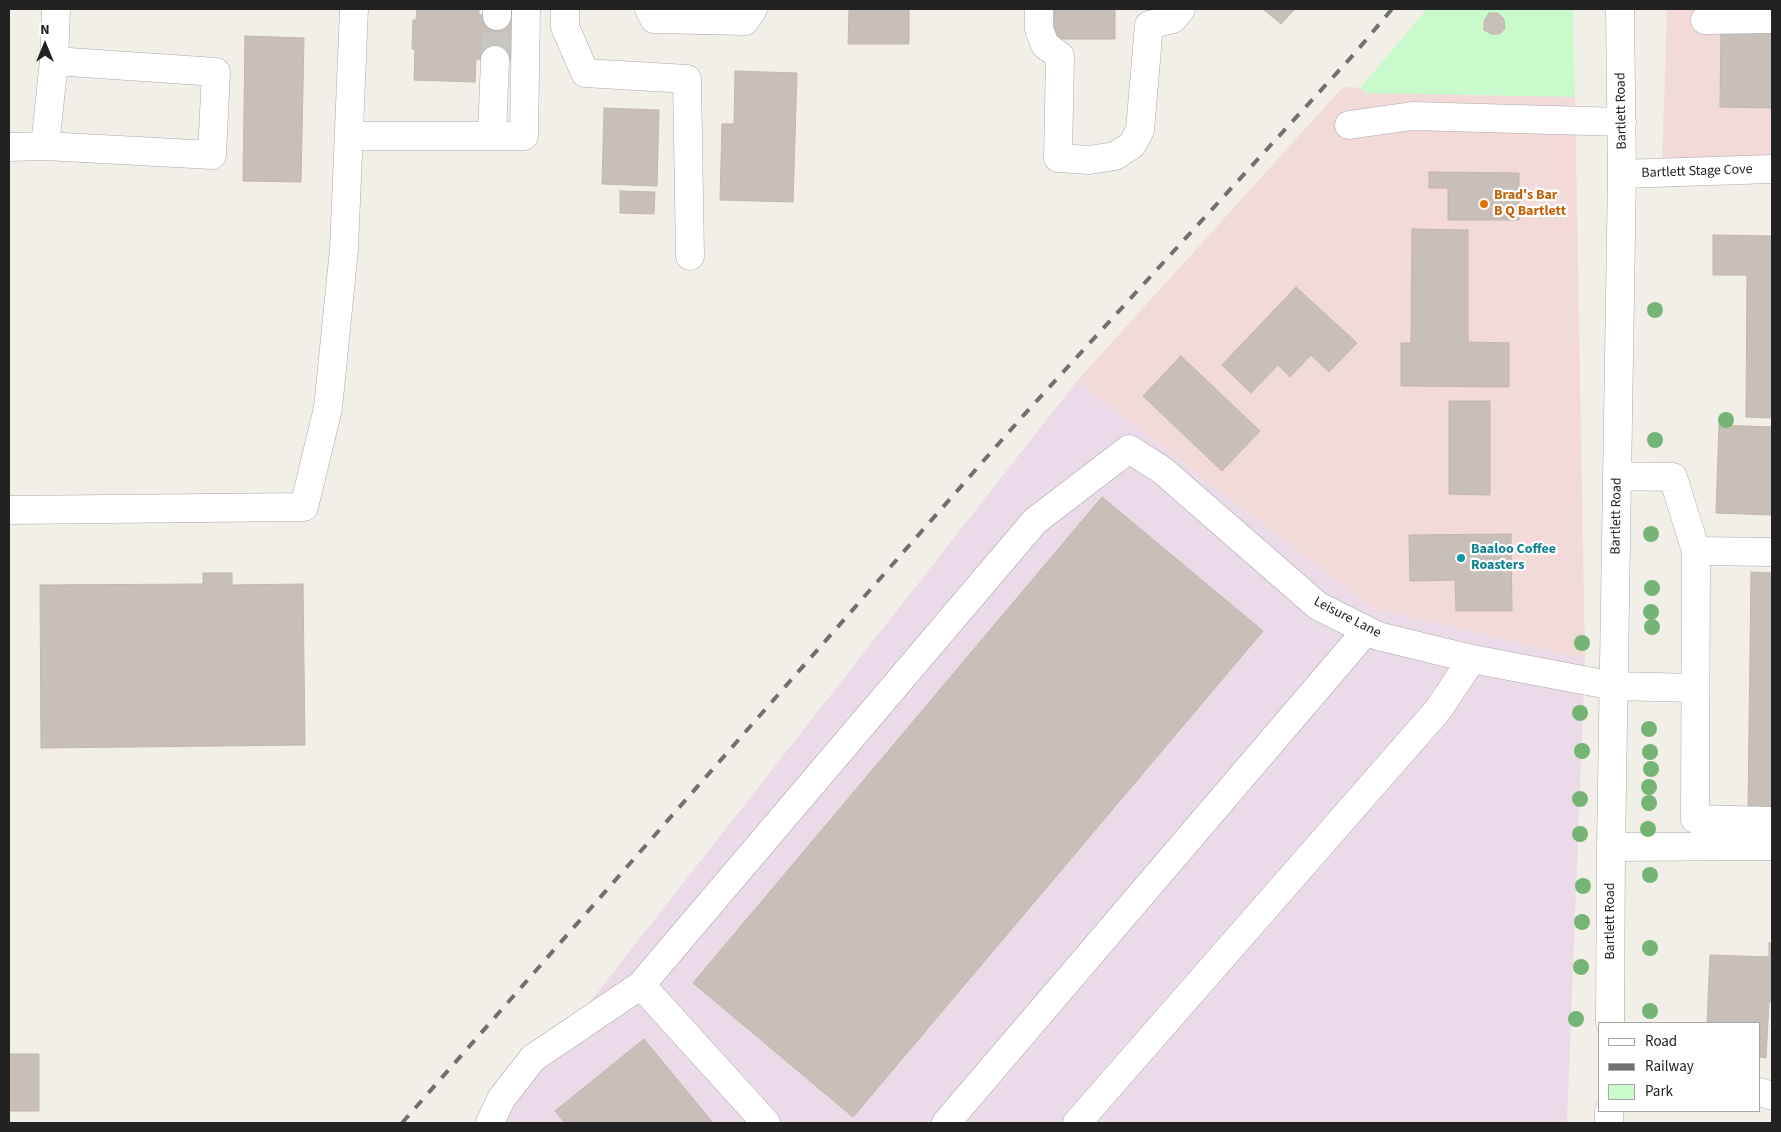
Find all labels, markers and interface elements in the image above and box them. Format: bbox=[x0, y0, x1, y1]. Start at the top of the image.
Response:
north arrow bbox=[20, 20, 70, 70]
text: N bbox=[40, 20, 50, 40]
street label: Bartlett Road bbox=[1613, 72, 1631, 150]
street label: Bartlett Stage Cove bbox=[1641, 162, 1753, 182]
place label: Brad's Bar B Q Bartlett bbox=[1494, 188, 1566, 220]
marker: Brad's Bar B Q Bartlett bbox=[1478, 198, 1490, 210]
street label: Bartlett Road bbox=[1608, 477, 1626, 555]
place label: Baaloo Coffee Roasters bbox=[1471, 542, 1556, 574]
marker: Baaloo Coffee Roasters bbox=[1455, 552, 1467, 564]
street label: Leisure Lane bbox=[1310, 594, 1384, 642]
street label: Bartlett Road bbox=[1603, 882, 1619, 960]
legend bbox=[1598, 1022, 1761, 1112]
text: Road bbox=[1645, 1031, 1677, 1052]
text: Railway bbox=[1645, 1056, 1694, 1077]
text: Park bbox=[1645, 1081, 1673, 1102]

